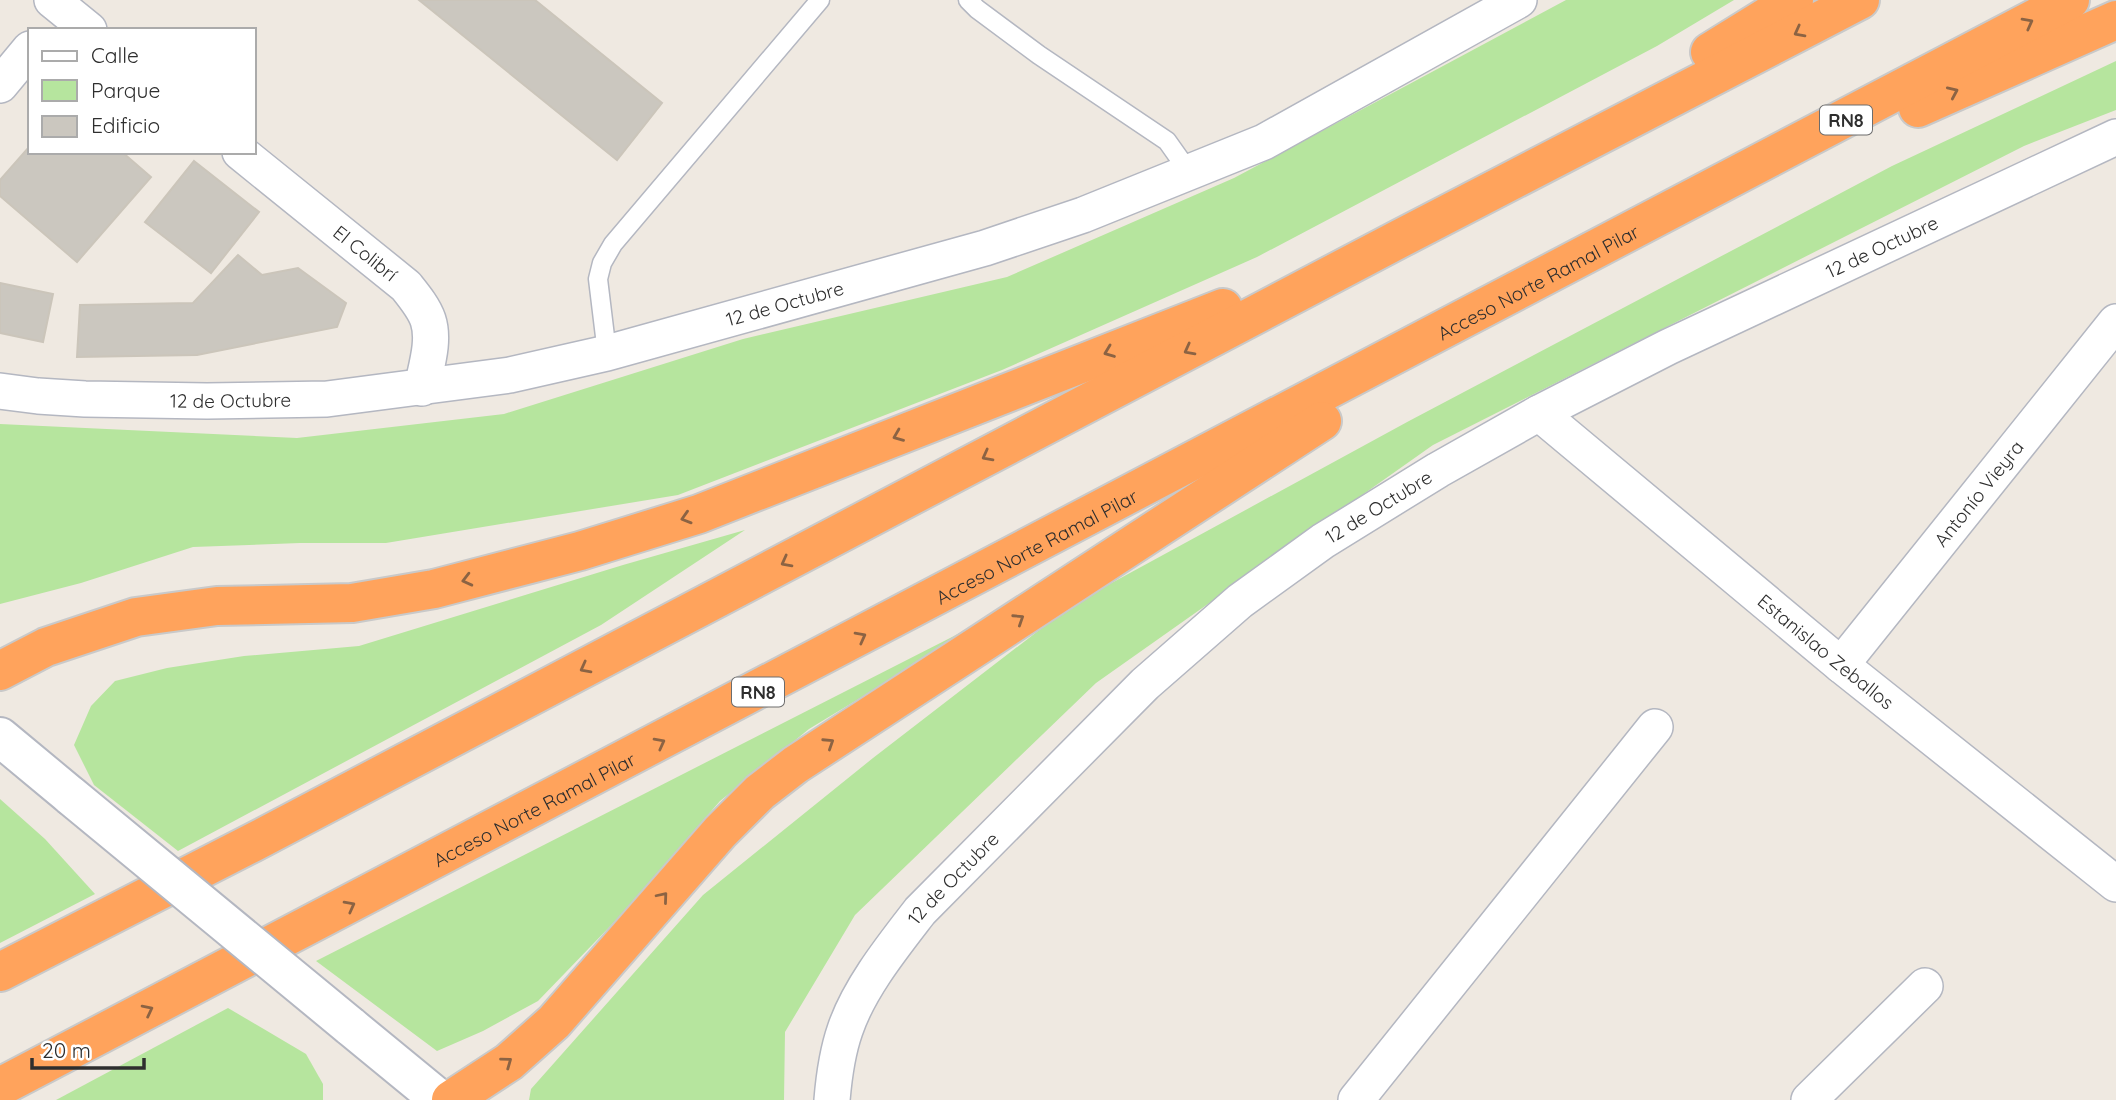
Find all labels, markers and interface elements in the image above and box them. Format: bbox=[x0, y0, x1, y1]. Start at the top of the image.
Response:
one-way arrow bbox=[2021, 17, 2033, 31]
one-way arrow bbox=[1794, 23, 1806, 37]
legend bbox=[28, 28, 256, 154]
text: Calle bbox=[91, 42, 139, 68]
text: Parque bbox=[91, 77, 160, 103]
one-way arrow bbox=[1945, 86, 1958, 100]
road number: RN8 bbox=[1820, 106, 1872, 134]
text: Edificio bbox=[91, 112, 160, 138]
street label: 12 de Octubre bbox=[1822, 210, 1942, 283]
street label: Acceso Norte Ramal Pilar bbox=[1433, 219, 1644, 345]
street label: El Colibrí bbox=[328, 220, 403, 287]
street label: 12 de Octubre bbox=[723, 276, 846, 331]
one-way arrow bbox=[1184, 341, 1196, 355]
one-way arrow bbox=[1104, 344, 1116, 358]
street label: 12 de Octubre bbox=[170, 388, 291, 413]
one-way arrow bbox=[892, 427, 904, 441]
street label: Antonío Vieyra bbox=[1929, 435, 2029, 551]
one-way arrow bbox=[982, 447, 995, 461]
street label: 12 de Octubre bbox=[1321, 465, 1436, 549]
street label: Acceso Norte Ramal Pilar bbox=[932, 484, 1142, 610]
one-way arrow bbox=[680, 510, 692, 525]
one-way arrow bbox=[781, 553, 793, 567]
one-way arrow bbox=[461, 572, 473, 586]
street label: Estanislao Zeballos bbox=[1753, 589, 1899, 714]
one-way arrow bbox=[1011, 614, 1024, 627]
one-way arrow bbox=[854, 632, 866, 646]
one-way arrow bbox=[580, 660, 592, 673]
road number: RN8 bbox=[732, 678, 784, 706]
one-way arrow bbox=[653, 738, 665, 751]
one-way arrow bbox=[821, 738, 834, 751]
street label: Acceso Norte Ramal Pilar bbox=[429, 747, 640, 872]
street label: 12 de Octubre bbox=[902, 827, 1004, 929]
one-way arrow bbox=[655, 893, 667, 906]
one-way arrow bbox=[343, 900, 355, 914]
one-way arrow bbox=[141, 1005, 153, 1019]
scale bar bbox=[32, 1026, 144, 1070]
text: 20 m bbox=[42, 1037, 91, 1063]
one-way arrow bbox=[500, 1058, 512, 1071]

